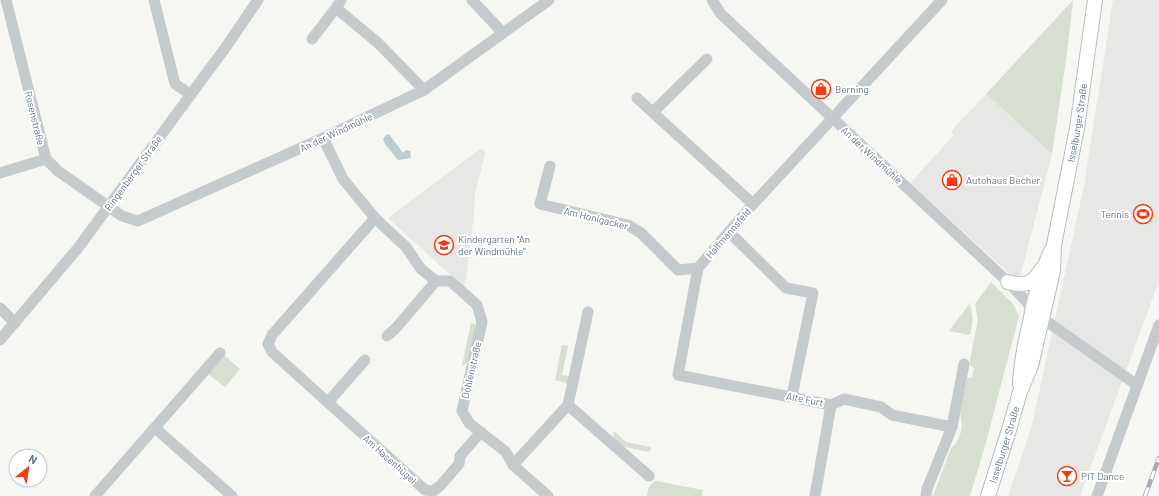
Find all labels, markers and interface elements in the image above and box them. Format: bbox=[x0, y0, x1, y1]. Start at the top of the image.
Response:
shop icon: Berning bbox=[810, 78, 832, 100]
place label: Berning bbox=[835, 83, 869, 95]
street label: Isselburger Straße bbox=[1064, 83, 1089, 163]
street label: Rosenstraße bbox=[23, 90, 47, 146]
street label: An der Windmühle bbox=[298, 110, 374, 154]
street label: An der Windmühle bbox=[839, 124, 905, 186]
street label: Ringenberger Straße bbox=[102, 133, 164, 213]
shop icon: Autohaus Becher bbox=[941, 169, 963, 191]
place label: Autohaus Becher bbox=[966, 174, 1040, 186]
sports icon: Tennis bbox=[1132, 203, 1154, 225]
street label: Am Honigacker bbox=[563, 204, 630, 232]
street label: Halfmannsfeld bbox=[703, 205, 753, 261]
place label: Tennis bbox=[1101, 208, 1129, 220]
place label: Kindergarten "An der Windmühle" bbox=[458, 233, 530, 257]
school or university icon: Kindergarten "An der Windmühle" bbox=[433, 234, 455, 256]
street label: Dohlenstraße bbox=[459, 340, 483, 400]
street label: Alte Furt bbox=[785, 390, 825, 409]
street label: Isselburger Straße bbox=[987, 405, 1022, 484]
street label: Am Hasenhügel bbox=[361, 432, 419, 486]
north arrow bbox=[8, 448, 48, 488]
text: N bbox=[27, 451, 40, 466]
bar icon: PIT Dance bbox=[1056, 465, 1078, 487]
place label: PIT Dance bbox=[1081, 470, 1124, 482]

